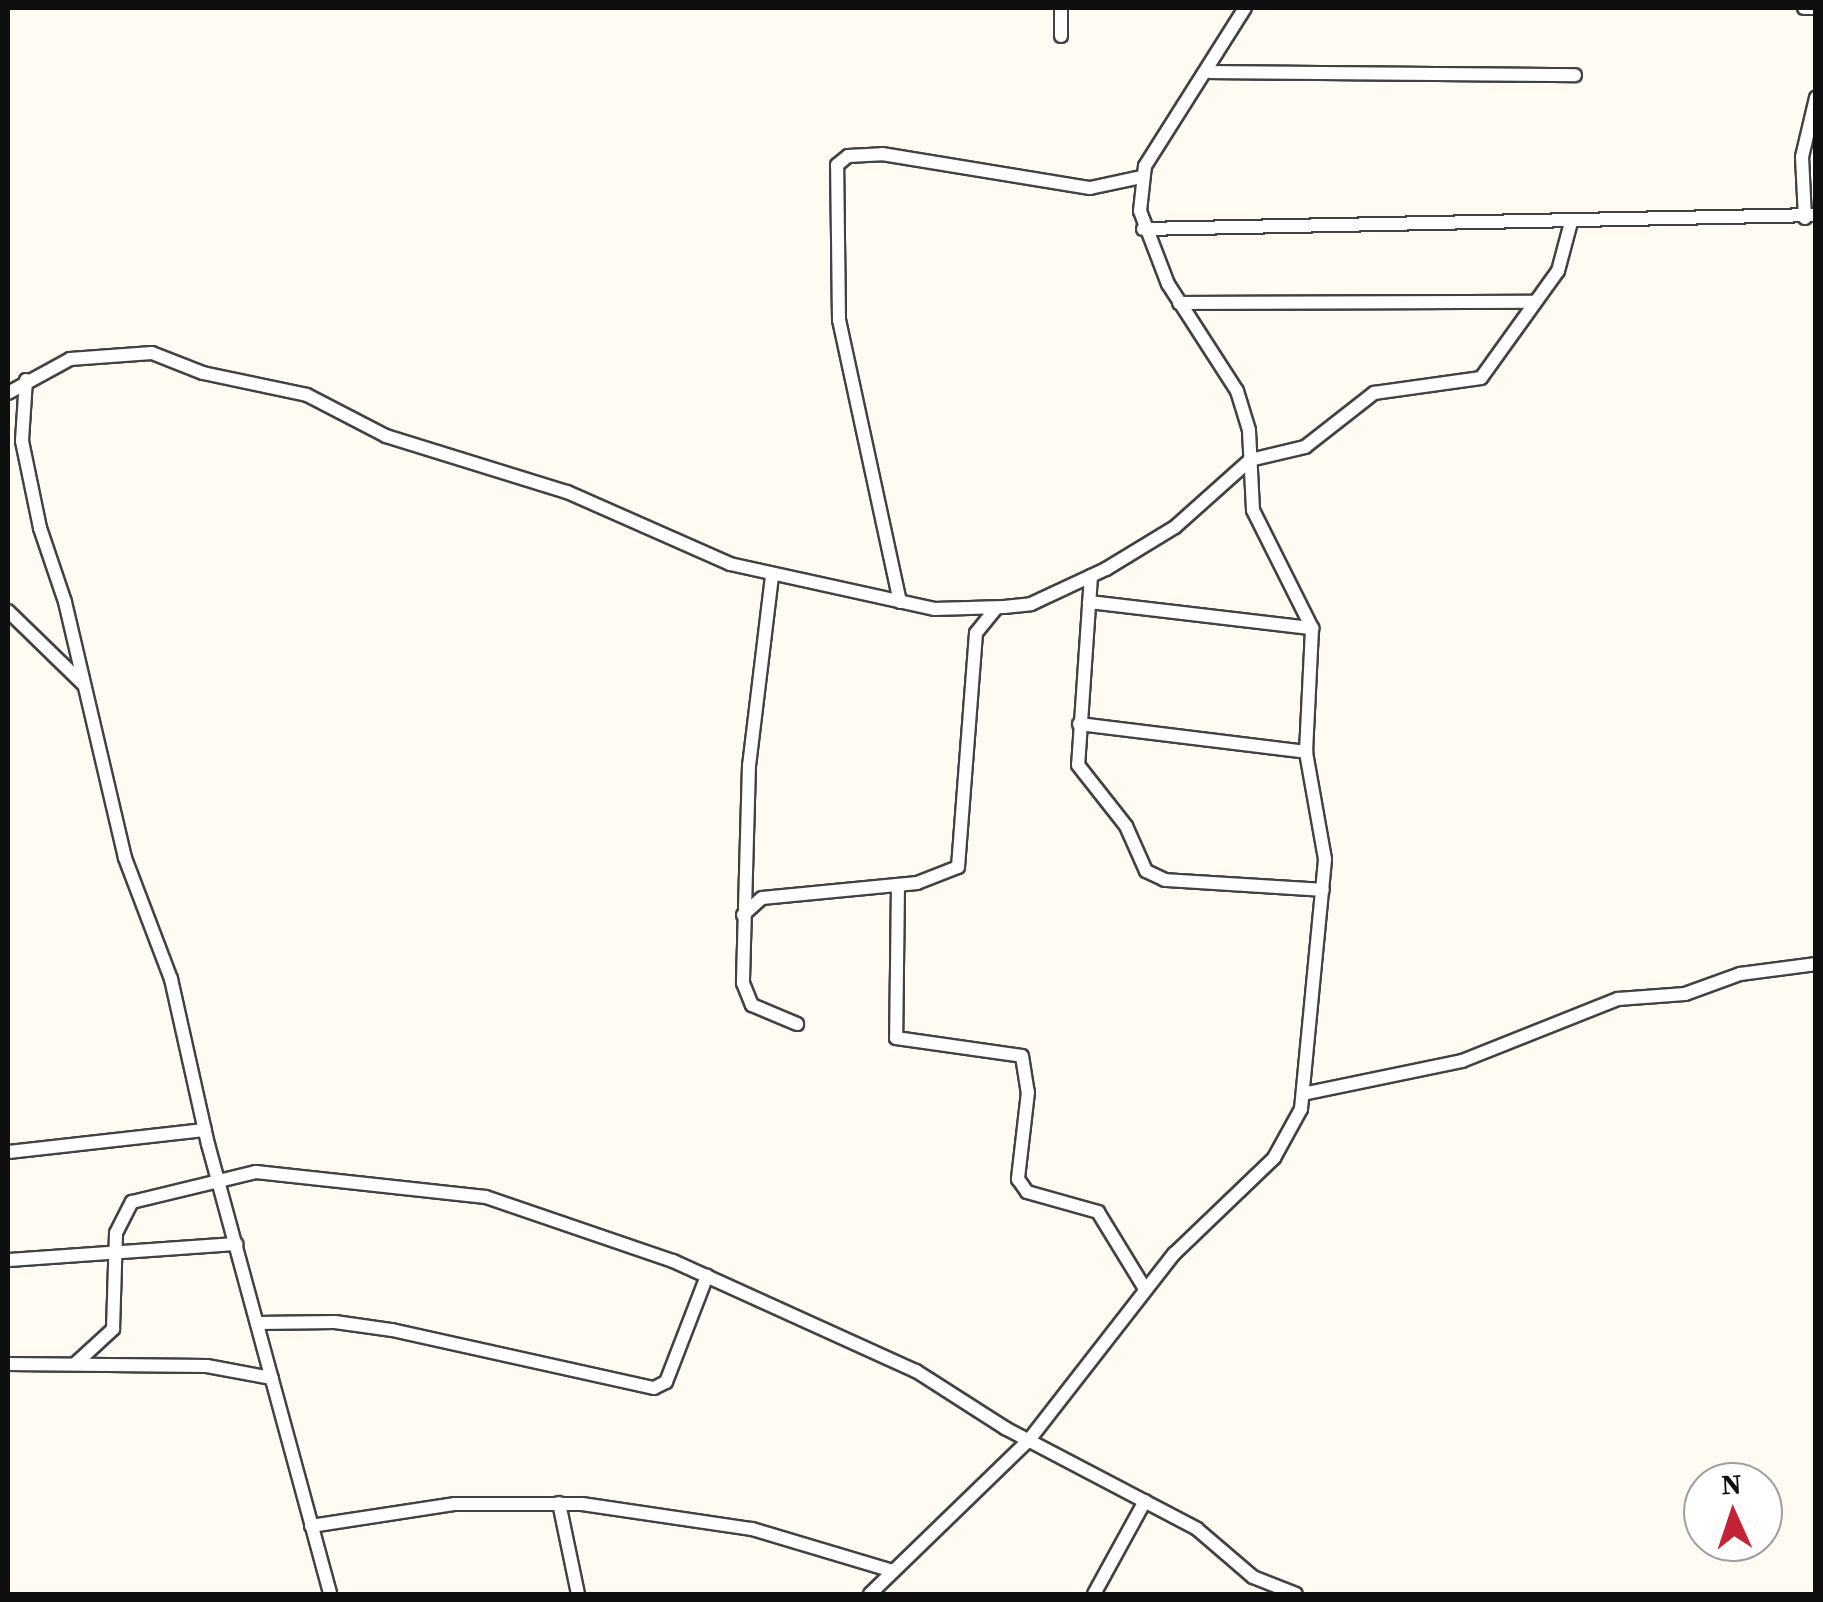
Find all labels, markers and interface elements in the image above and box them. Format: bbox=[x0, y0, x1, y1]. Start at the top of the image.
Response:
north arrow bbox=[1683, 1462, 1783, 1562]
text: N bbox=[1720, 1465, 1743, 1504]

